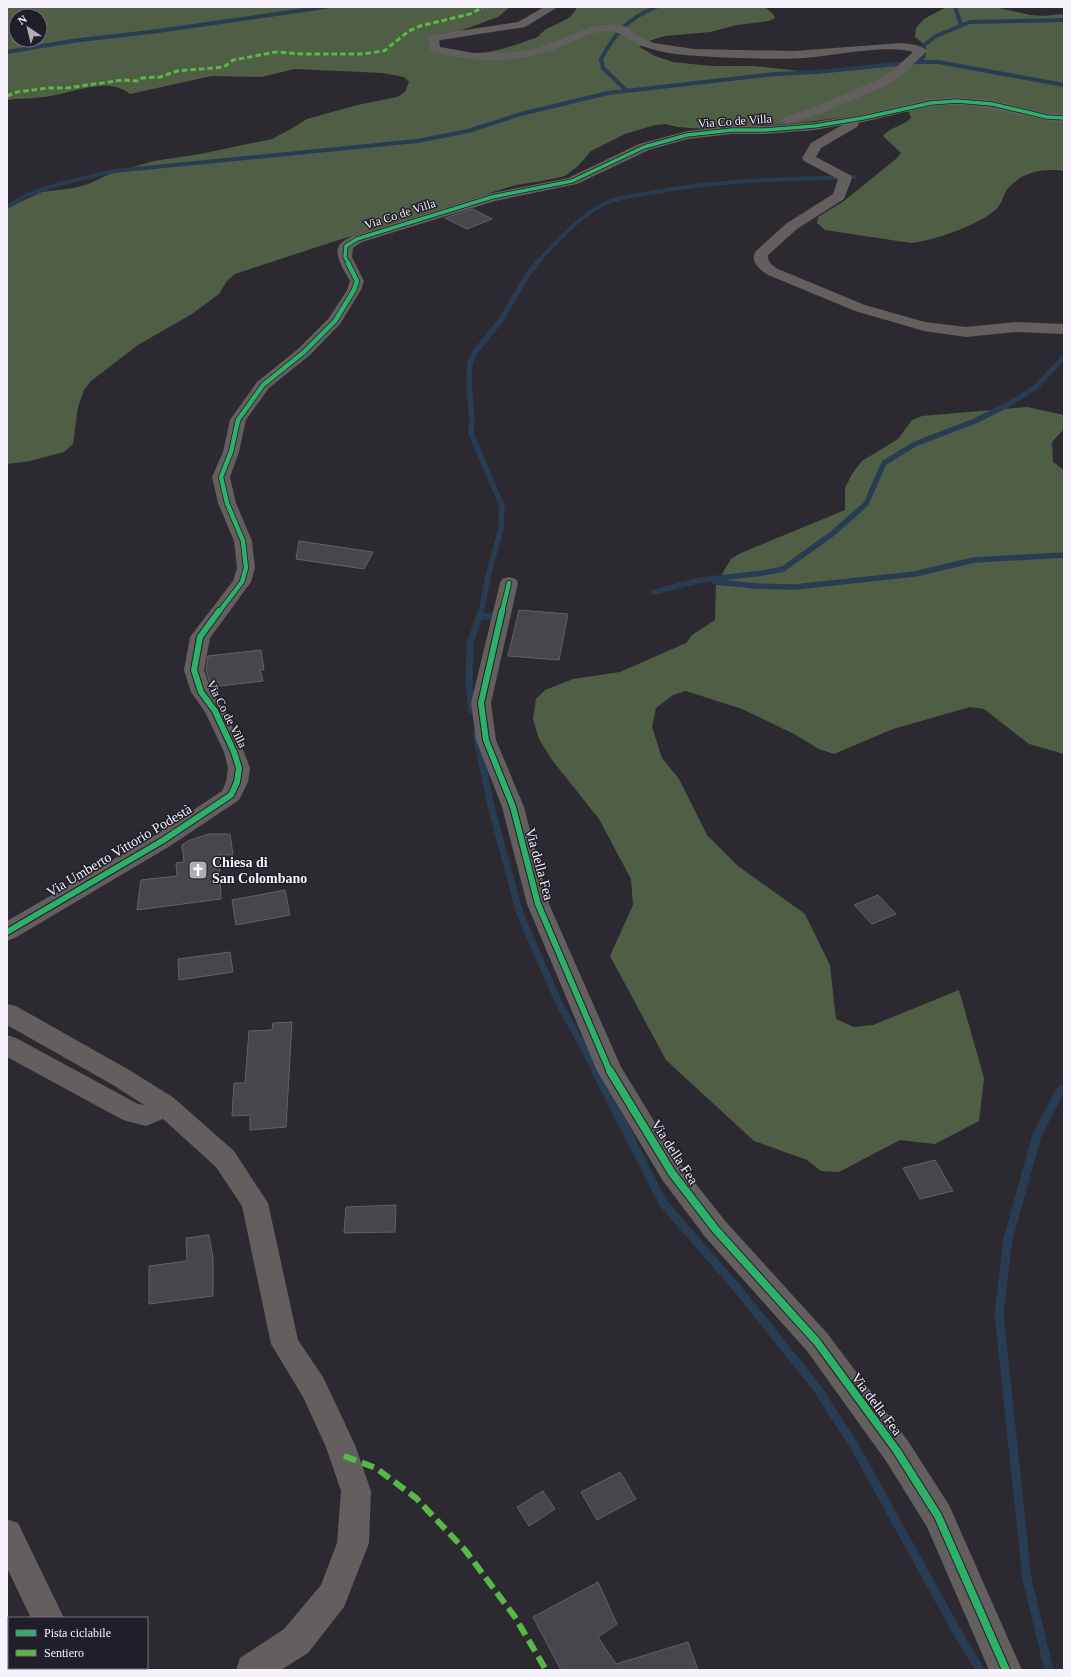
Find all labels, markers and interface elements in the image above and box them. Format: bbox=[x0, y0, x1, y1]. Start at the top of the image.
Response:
north arrow bbox=[8, 8, 48, 48]
text: N bbox=[16, 13, 29, 27]
street label: Via Co de Villa bbox=[698, 111, 773, 131]
street label: Via Co de Villa bbox=[363, 196, 438, 232]
street label: Via Co de Villa bbox=[204, 678, 250, 751]
street label: Via Umberto Vittorio Podestà bbox=[44, 801, 195, 900]
street label: Via della Fea bbox=[523, 827, 557, 902]
place label: Chiesa di San Colombano bbox=[212, 855, 307, 886]
church icon: Chiesa di San Colombano bbox=[187, 859, 209, 881]
street label: Via della Fea bbox=[648, 1117, 701, 1188]
street label: Via della Fea bbox=[848, 1370, 905, 1439]
legend bbox=[8, 1617, 148, 1669]
text: Pista ciclabile bbox=[44, 1626, 111, 1640]
text: Sentiero bbox=[44, 1646, 84, 1660]

